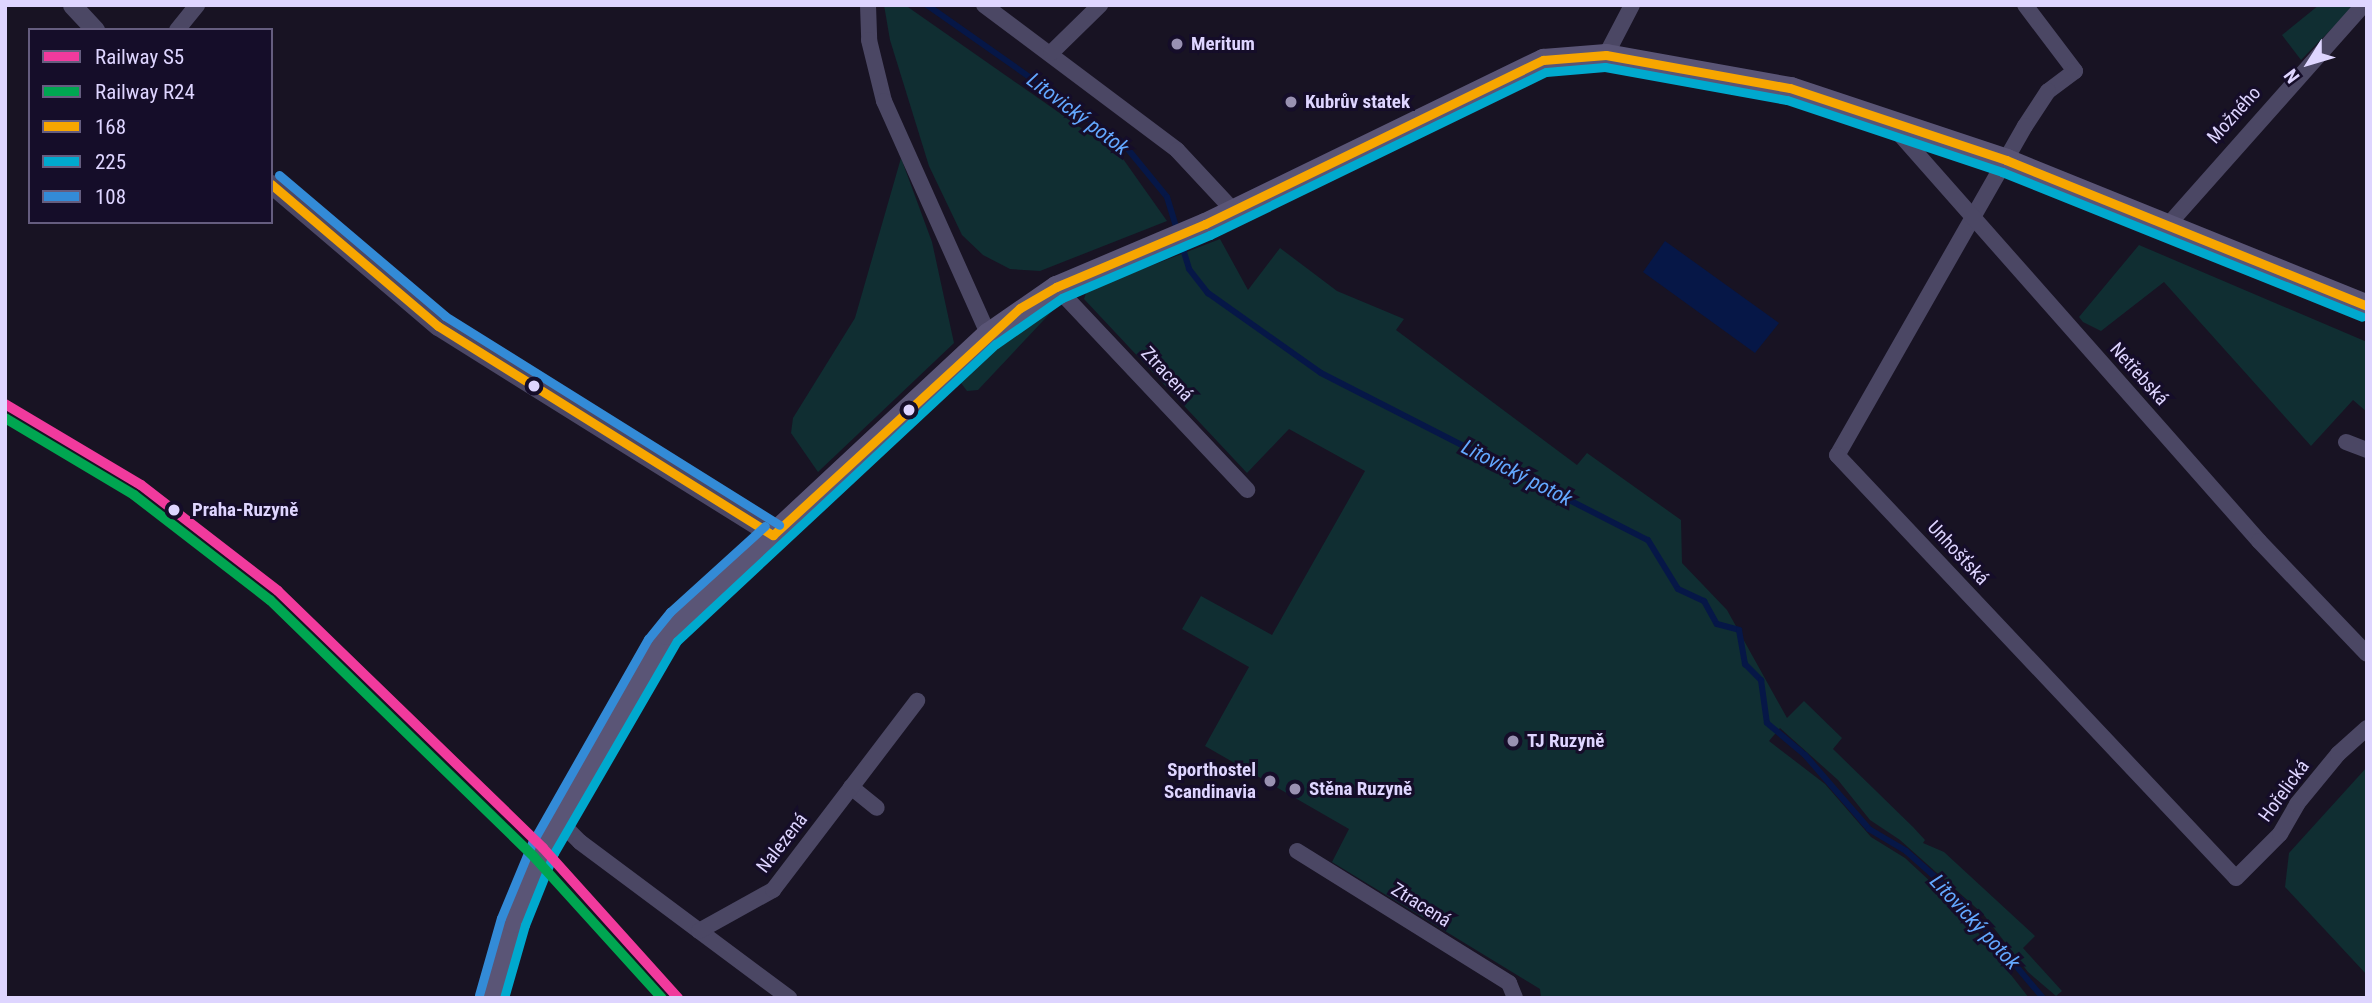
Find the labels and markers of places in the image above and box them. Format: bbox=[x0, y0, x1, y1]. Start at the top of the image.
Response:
place label: Meritum bbox=[1191, 33, 1255, 55]
marker: Meritum bbox=[1169, 36, 1185, 52]
place label: Kubrův statek bbox=[1305, 91, 1410, 113]
marker: Kubrův statek bbox=[1283, 94, 1299, 110]
unlabelled marker bbox=[527, 379, 541, 393]
unlabelled marker bbox=[902, 403, 916, 417]
marker: Praha-Ruzyně bbox=[163, 499, 185, 521]
place label: Praha-Ruzyně bbox=[192, 499, 298, 521]
place label: TJ Ruzyně bbox=[1527, 730, 1604, 752]
marker: TJ Ruzyně bbox=[1505, 733, 1521, 749]
place label: Sporthostel Scandinavia bbox=[1164, 759, 1256, 803]
marker: Sporthostel Scandinavia bbox=[1262, 773, 1278, 789]
place label: Stěna Ruzyně bbox=[1309, 778, 1412, 800]
marker: Stěna Ruzyně bbox=[1287, 781, 1303, 797]

